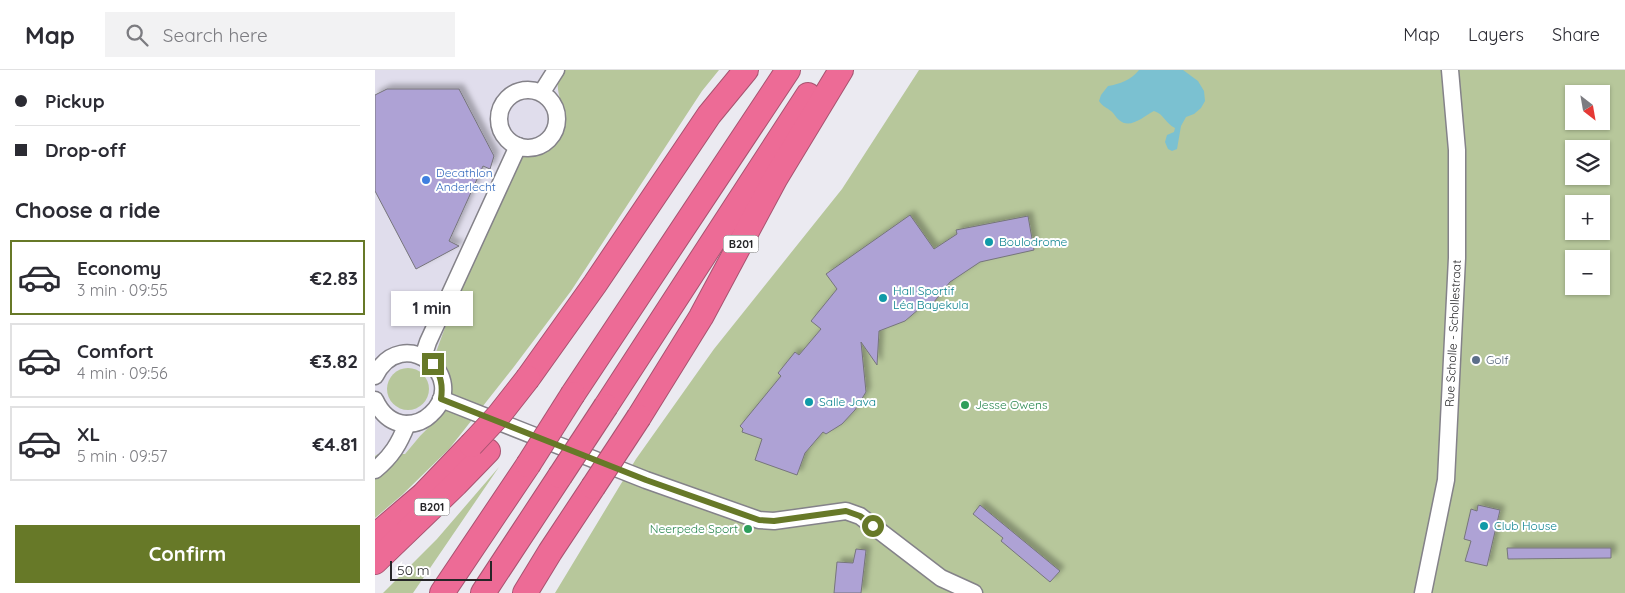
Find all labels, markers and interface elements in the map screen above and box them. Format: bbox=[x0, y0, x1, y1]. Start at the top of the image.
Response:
search box bbox=[105, 12, 455, 57]
text: Map bbox=[25, 20, 75, 50]
icon: search bbox=[123, 21, 151, 49]
text: Search here bbox=[163, 23, 268, 47]
text: Map bbox=[1403, 23, 1440, 46]
text: Layers bbox=[1468, 23, 1524, 46]
text: Share bbox=[1552, 23, 1600, 46]
north arrow bbox=[1565, 85, 1610, 130]
map controls bbox=[1565, 85, 1610, 295]
text: Pickup bbox=[45, 89, 105, 113]
text: Drop-off bbox=[45, 138, 126, 162]
button: layers bbox=[1565, 140, 1610, 185]
place label: Decathlon Anderlecht bbox=[436, 165, 496, 194]
marker: Decathlon Anderlecht bbox=[420, 174, 432, 186]
button: + bbox=[1565, 195, 1610, 240]
text: Choose a ride bbox=[15, 196, 160, 224]
place label: Boulodrome bbox=[999, 234, 1068, 249]
road number: B201 bbox=[723, 235, 759, 252]
marker: Boulodrome bbox=[983, 236, 995, 248]
button: − bbox=[1565, 250, 1610, 295]
icon: car bbox=[17, 255, 62, 300]
text: Economy bbox=[77, 256, 161, 280]
street label: Rue Scholle - Schollestraat bbox=[1442, 259, 1464, 408]
text: €2.83 bbox=[310, 266, 358, 290]
text: 3 min · 09:55 bbox=[77, 280, 168, 300]
place label: Hall Sportif Léa Bayekula bbox=[893, 283, 969, 312]
callout: 1 min bbox=[392, 292, 474, 326]
marker: Hall Sportif Léa Bayekula bbox=[877, 292, 889, 304]
text: 1 min bbox=[413, 298, 451, 318]
icon: car bbox=[17, 338, 62, 383]
text: Comfort bbox=[77, 339, 154, 363]
text: €3.82 bbox=[310, 349, 358, 373]
place label: Golf bbox=[1486, 352, 1509, 367]
route end bbox=[422, 353, 444, 375]
marker: Golf bbox=[1470, 354, 1482, 366]
text: 4 min · 09:56 bbox=[77, 363, 168, 383]
place label: Salle Java bbox=[819, 394, 876, 409]
marker: Salle Java bbox=[803, 396, 815, 408]
place label: Jesse Owens bbox=[975, 397, 1048, 412]
marker: Jesse Owens bbox=[959, 399, 971, 411]
icon: car bbox=[17, 421, 62, 466]
text: XL bbox=[77, 422, 100, 446]
text: €4.81 bbox=[312, 432, 358, 456]
text: 5 min · 09:57 bbox=[77, 446, 168, 466]
road number: B201 bbox=[415, 498, 449, 516]
route start bbox=[862, 515, 884, 537]
place label: Club House bbox=[1494, 518, 1557, 533]
marker: Club House bbox=[1478, 520, 1490, 532]
place label: Neerpede Sport bbox=[650, 521, 738, 536]
marker: Neerpede Sport bbox=[742, 523, 754, 535]
button: Confirm bbox=[15, 525, 360, 583]
scale bar bbox=[390, 558, 493, 581]
text: 50 m bbox=[397, 561, 430, 579]

